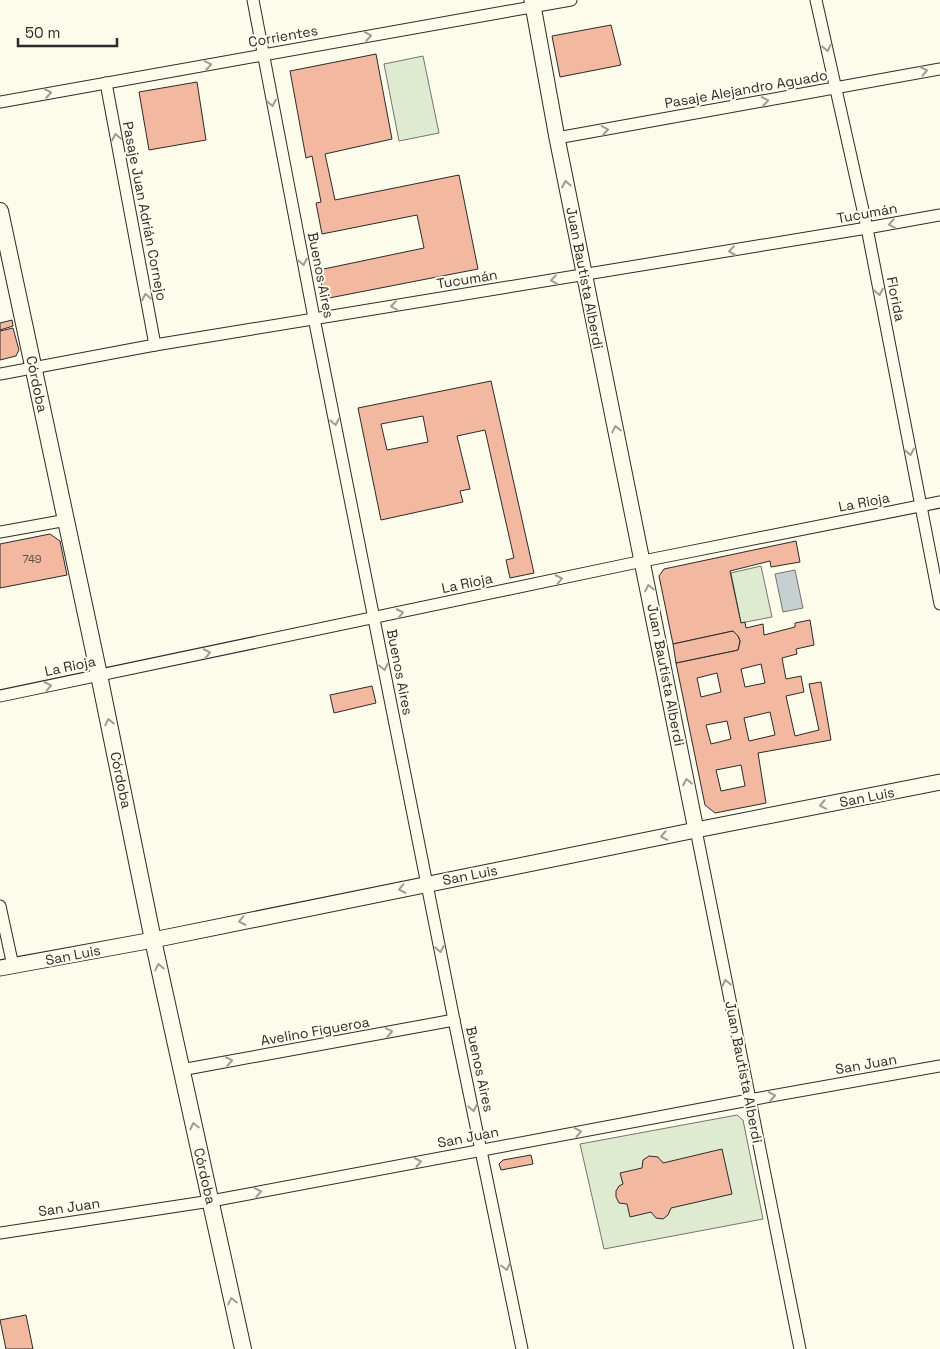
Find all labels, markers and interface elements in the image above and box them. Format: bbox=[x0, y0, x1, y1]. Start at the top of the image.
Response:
scale bar bbox=[18, 15, 116, 47]
street label: Corrientes bbox=[247, 21, 319, 51]
text: 50 m bbox=[25, 23, 60, 42]
one-way arrow bbox=[363, 31, 372, 41]
one-way arrow bbox=[821, 43, 832, 52]
one-way arrow bbox=[204, 60, 212, 70]
street label: Pasaje Alejandro Aguado bbox=[663, 66, 829, 112]
one-way arrow bbox=[920, 67, 929, 77]
one-way arrow bbox=[44, 89, 52, 99]
one-way arrow bbox=[760, 96, 769, 106]
one-way arrow bbox=[267, 98, 277, 107]
street label: Pasaje Juan Adrián Cornejo bbox=[119, 120, 171, 302]
one-way arrow bbox=[600, 125, 609, 135]
one-way arrow bbox=[112, 132, 122, 141]
one-way arrow bbox=[561, 180, 572, 188]
street label: Tucumán bbox=[835, 199, 899, 227]
street label: Juan Bautista Alberdi bbox=[562, 205, 608, 351]
one-way arrow bbox=[888, 218, 896, 228]
street label: Buenos Aires bbox=[304, 231, 338, 319]
one-way arrow bbox=[727, 245, 736, 255]
one-way arrow bbox=[297, 258, 308, 267]
street label: Tucumán bbox=[435, 265, 499, 293]
one-way arrow bbox=[550, 274, 559, 284]
street label: Florida bbox=[883, 275, 909, 323]
one-way arrow bbox=[874, 288, 884, 296]
one-way arrow bbox=[141, 292, 152, 301]
one-way arrow bbox=[389, 300, 398, 310]
street label: Córdoba bbox=[22, 354, 52, 414]
one-way arrow bbox=[329, 417, 339, 426]
one-way arrow bbox=[611, 425, 622, 433]
one-way arrow bbox=[905, 447, 915, 456]
street label: La Rioja bbox=[837, 488, 891, 516]
house number: 749 bbox=[22, 552, 42, 566]
street label: La Rioja bbox=[440, 569, 494, 597]
one-way arrow bbox=[555, 574, 564, 585]
one-way arrow bbox=[644, 584, 654, 593]
street label: Juan Bautista Alberdi bbox=[643, 602, 689, 748]
one-way arrow bbox=[396, 608, 405, 619]
street label: Buenos Aires bbox=[383, 628, 417, 716]
one-way arrow bbox=[202, 648, 211, 659]
street label: La Rioja bbox=[43, 652, 97, 680]
one-way arrow bbox=[378, 662, 388, 671]
one-way arrow bbox=[43, 681, 52, 692]
one-way arrow bbox=[104, 717, 115, 726]
street label: Córdoba bbox=[106, 750, 136, 810]
one-way arrow bbox=[682, 777, 692, 786]
street label: San Luis bbox=[838, 783, 896, 811]
one-way arrow bbox=[819, 799, 828, 810]
one-way arrow bbox=[660, 830, 668, 841]
street label: San Luis bbox=[441, 861, 499, 889]
one-way arrow bbox=[397, 883, 406, 894]
one-way arrow bbox=[238, 916, 247, 926]
street label: San Luis bbox=[44, 941, 102, 969]
one-way arrow bbox=[434, 944, 444, 953]
one-way arrow bbox=[154, 962, 165, 971]
one-way arrow bbox=[722, 979, 732, 987]
street label: Juan Bautista Alberdi bbox=[721, 999, 767, 1145]
street label: Avelino Figueroa bbox=[259, 1013, 371, 1049]
street label: Buenos Aires bbox=[462, 1025, 498, 1113]
one-way arrow bbox=[385, 1028, 393, 1038]
street label: San Juan bbox=[834, 1050, 898, 1078]
one-way arrow bbox=[225, 1057, 234, 1067]
one-way arrow bbox=[768, 1091, 776, 1101]
one-way arrow bbox=[467, 1103, 478, 1112]
one-way arrow bbox=[189, 1121, 199, 1130]
street label: San Juan bbox=[436, 1122, 500, 1152]
one-way arrow bbox=[573, 1127, 582, 1137]
street label: Córdoba bbox=[190, 1146, 220, 1206]
one-way arrow bbox=[414, 1157, 422, 1168]
one-way arrow bbox=[254, 1188, 263, 1198]
street label: San Juan bbox=[37, 1194, 101, 1220]
one-way arrow bbox=[500, 1262, 510, 1271]
one-way arrow bbox=[227, 1297, 238, 1306]

